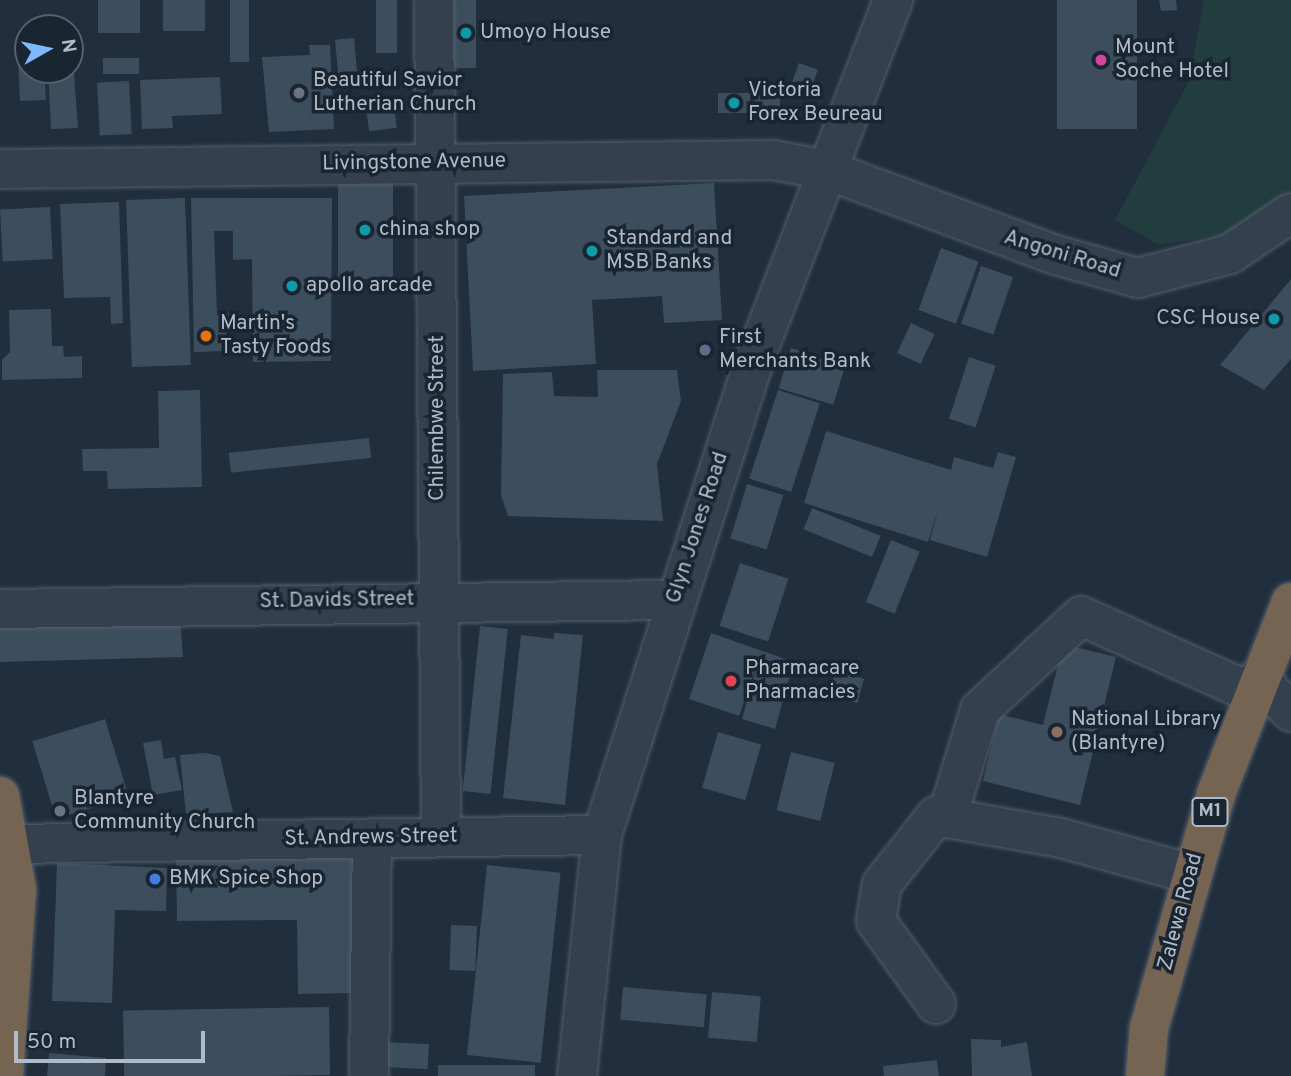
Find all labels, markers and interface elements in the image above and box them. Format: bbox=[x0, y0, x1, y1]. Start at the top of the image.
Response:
north arrow bbox=[14, 14, 84, 84]
place label: Umoyo House bbox=[480, 20, 611, 46]
marker: Umoyo House bbox=[458, 25, 474, 41]
place label: Mount Soche Hotel bbox=[1115, 35, 1229, 85]
text: N bbox=[55, 37, 81, 55]
marker: Mount Soche Hotel bbox=[1093, 52, 1109, 68]
place label: Beautiful Savior Lutherian Church bbox=[313, 68, 477, 118]
place label: Victoria Forex Beureau bbox=[748, 78, 883, 128]
marker: Beautiful Savior Lutherian Church bbox=[291, 85, 307, 101]
marker: Victoria Forex Beureau bbox=[726, 95, 742, 111]
street label: Livingstone Avenue bbox=[321, 149, 507, 177]
place label: china shop bbox=[379, 217, 480, 243]
marker: china shop bbox=[357, 222, 373, 238]
street label: Angoni Road bbox=[1001, 225, 1123, 285]
place label: Standard and MSB Banks bbox=[606, 226, 732, 276]
marker: Standard and MSB Banks bbox=[584, 243, 600, 259]
place label: apollo arcade bbox=[306, 273, 433, 299]
marker: apollo arcade bbox=[284, 278, 300, 294]
place label: CSC House bbox=[1156, 306, 1260, 332]
place label: Martin's Tasty Foods bbox=[220, 311, 331, 361]
marker: CSC House bbox=[1266, 311, 1282, 327]
place label: First Merchants Bank bbox=[719, 325, 871, 375]
marker: Martin's Tasty Foods bbox=[198, 328, 214, 344]
street label: Chilembwe Street bbox=[425, 335, 451, 501]
marker: First Merchants Bank bbox=[697, 342, 713, 358]
street label: Glyn Jones Road bbox=[662, 449, 734, 607]
street label: St. Davids Street bbox=[259, 587, 415, 615]
place label: Pharmacare Pharmacies bbox=[745, 656, 859, 706]
marker: Pharmacare Pharmacies bbox=[723, 673, 739, 689]
place label: National Library (Blantyre) bbox=[1071, 707, 1221, 757]
marker: National Library (Blantyre) bbox=[1049, 724, 1065, 740]
place label: Blantyre Community Church bbox=[74, 786, 255, 836]
road number: M1 bbox=[1191, 796, 1229, 828]
marker: Blantyre Community Church bbox=[52, 803, 68, 819]
street label: St. Andrews Street bbox=[284, 824, 458, 852]
street label: Zalewa Road bbox=[1153, 850, 1209, 974]
place label: BMK Spice Shop bbox=[169, 866, 323, 892]
marker: BMK Spice Shop bbox=[147, 871, 163, 887]
scale bar bbox=[18, 1016, 208, 1060]
text: 50 m bbox=[27, 1029, 76, 1056]

